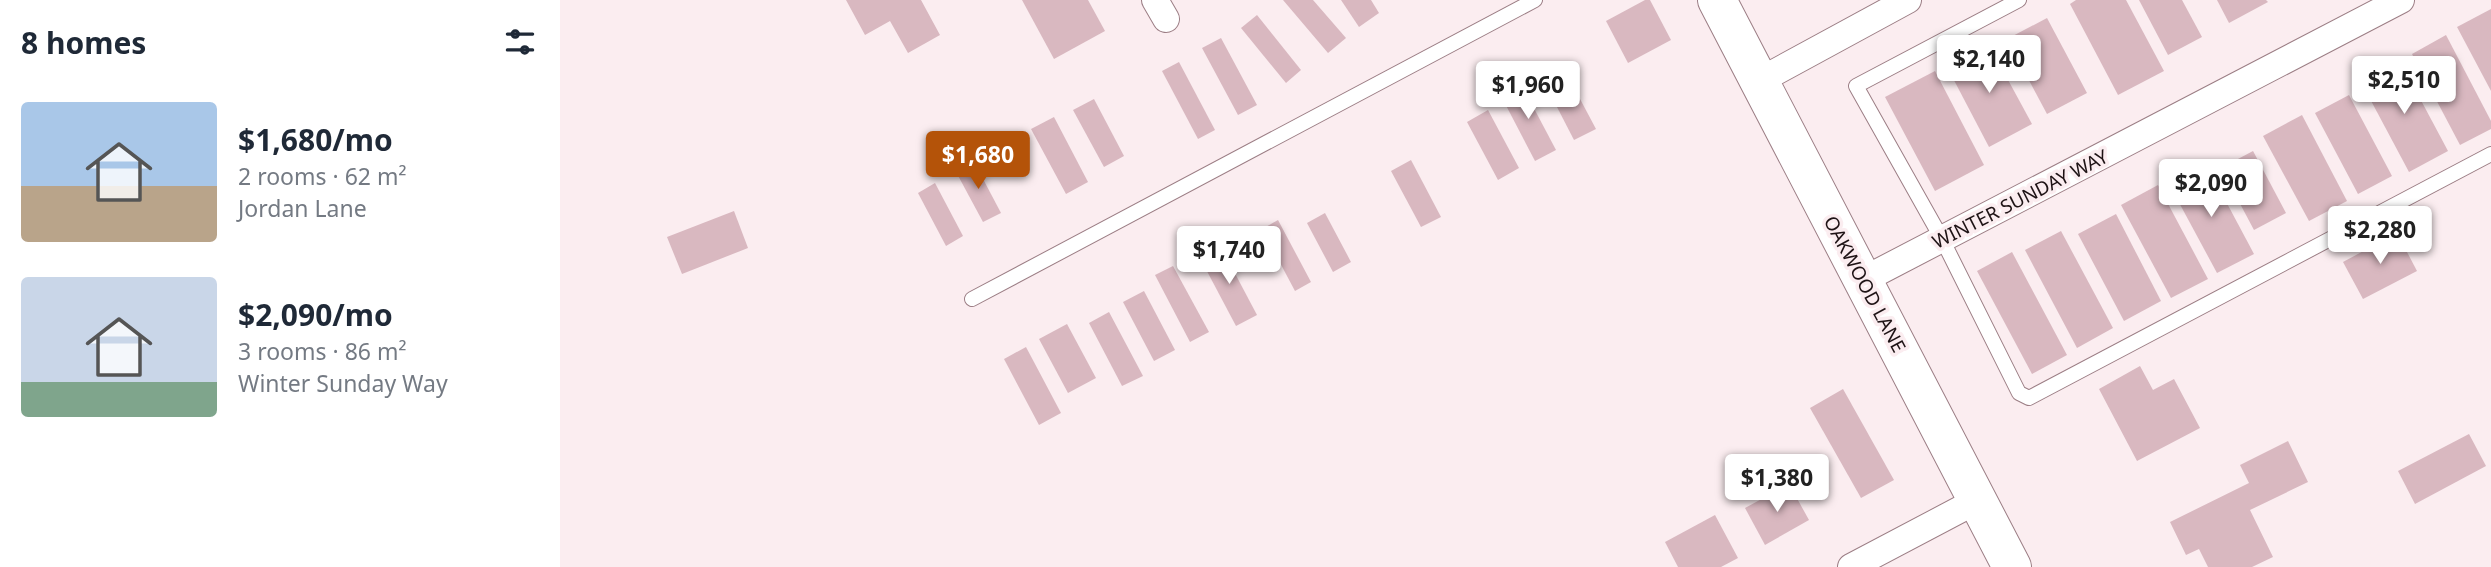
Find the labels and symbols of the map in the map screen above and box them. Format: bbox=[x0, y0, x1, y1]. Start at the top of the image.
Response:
pin: $2,140 bbox=[1932, 36, 2046, 95]
pin: $2,510 bbox=[2347, 57, 2461, 116]
pin: $1,960 bbox=[1471, 61, 1585, 121]
pin: $1,680 bbox=[921, 132, 1035, 191]
street label: WINTER SUNDAY WAY bbox=[1928, 143, 2113, 255]
pin: $2,090 bbox=[2154, 160, 2268, 219]
pin: $2,280 bbox=[2323, 206, 2437, 266]
street label: OAKWOOD LANE bbox=[1818, 211, 1912, 357]
pin: $1,740 bbox=[1172, 226, 1286, 286]
pin: $1,380 bbox=[1720, 454, 1834, 514]

